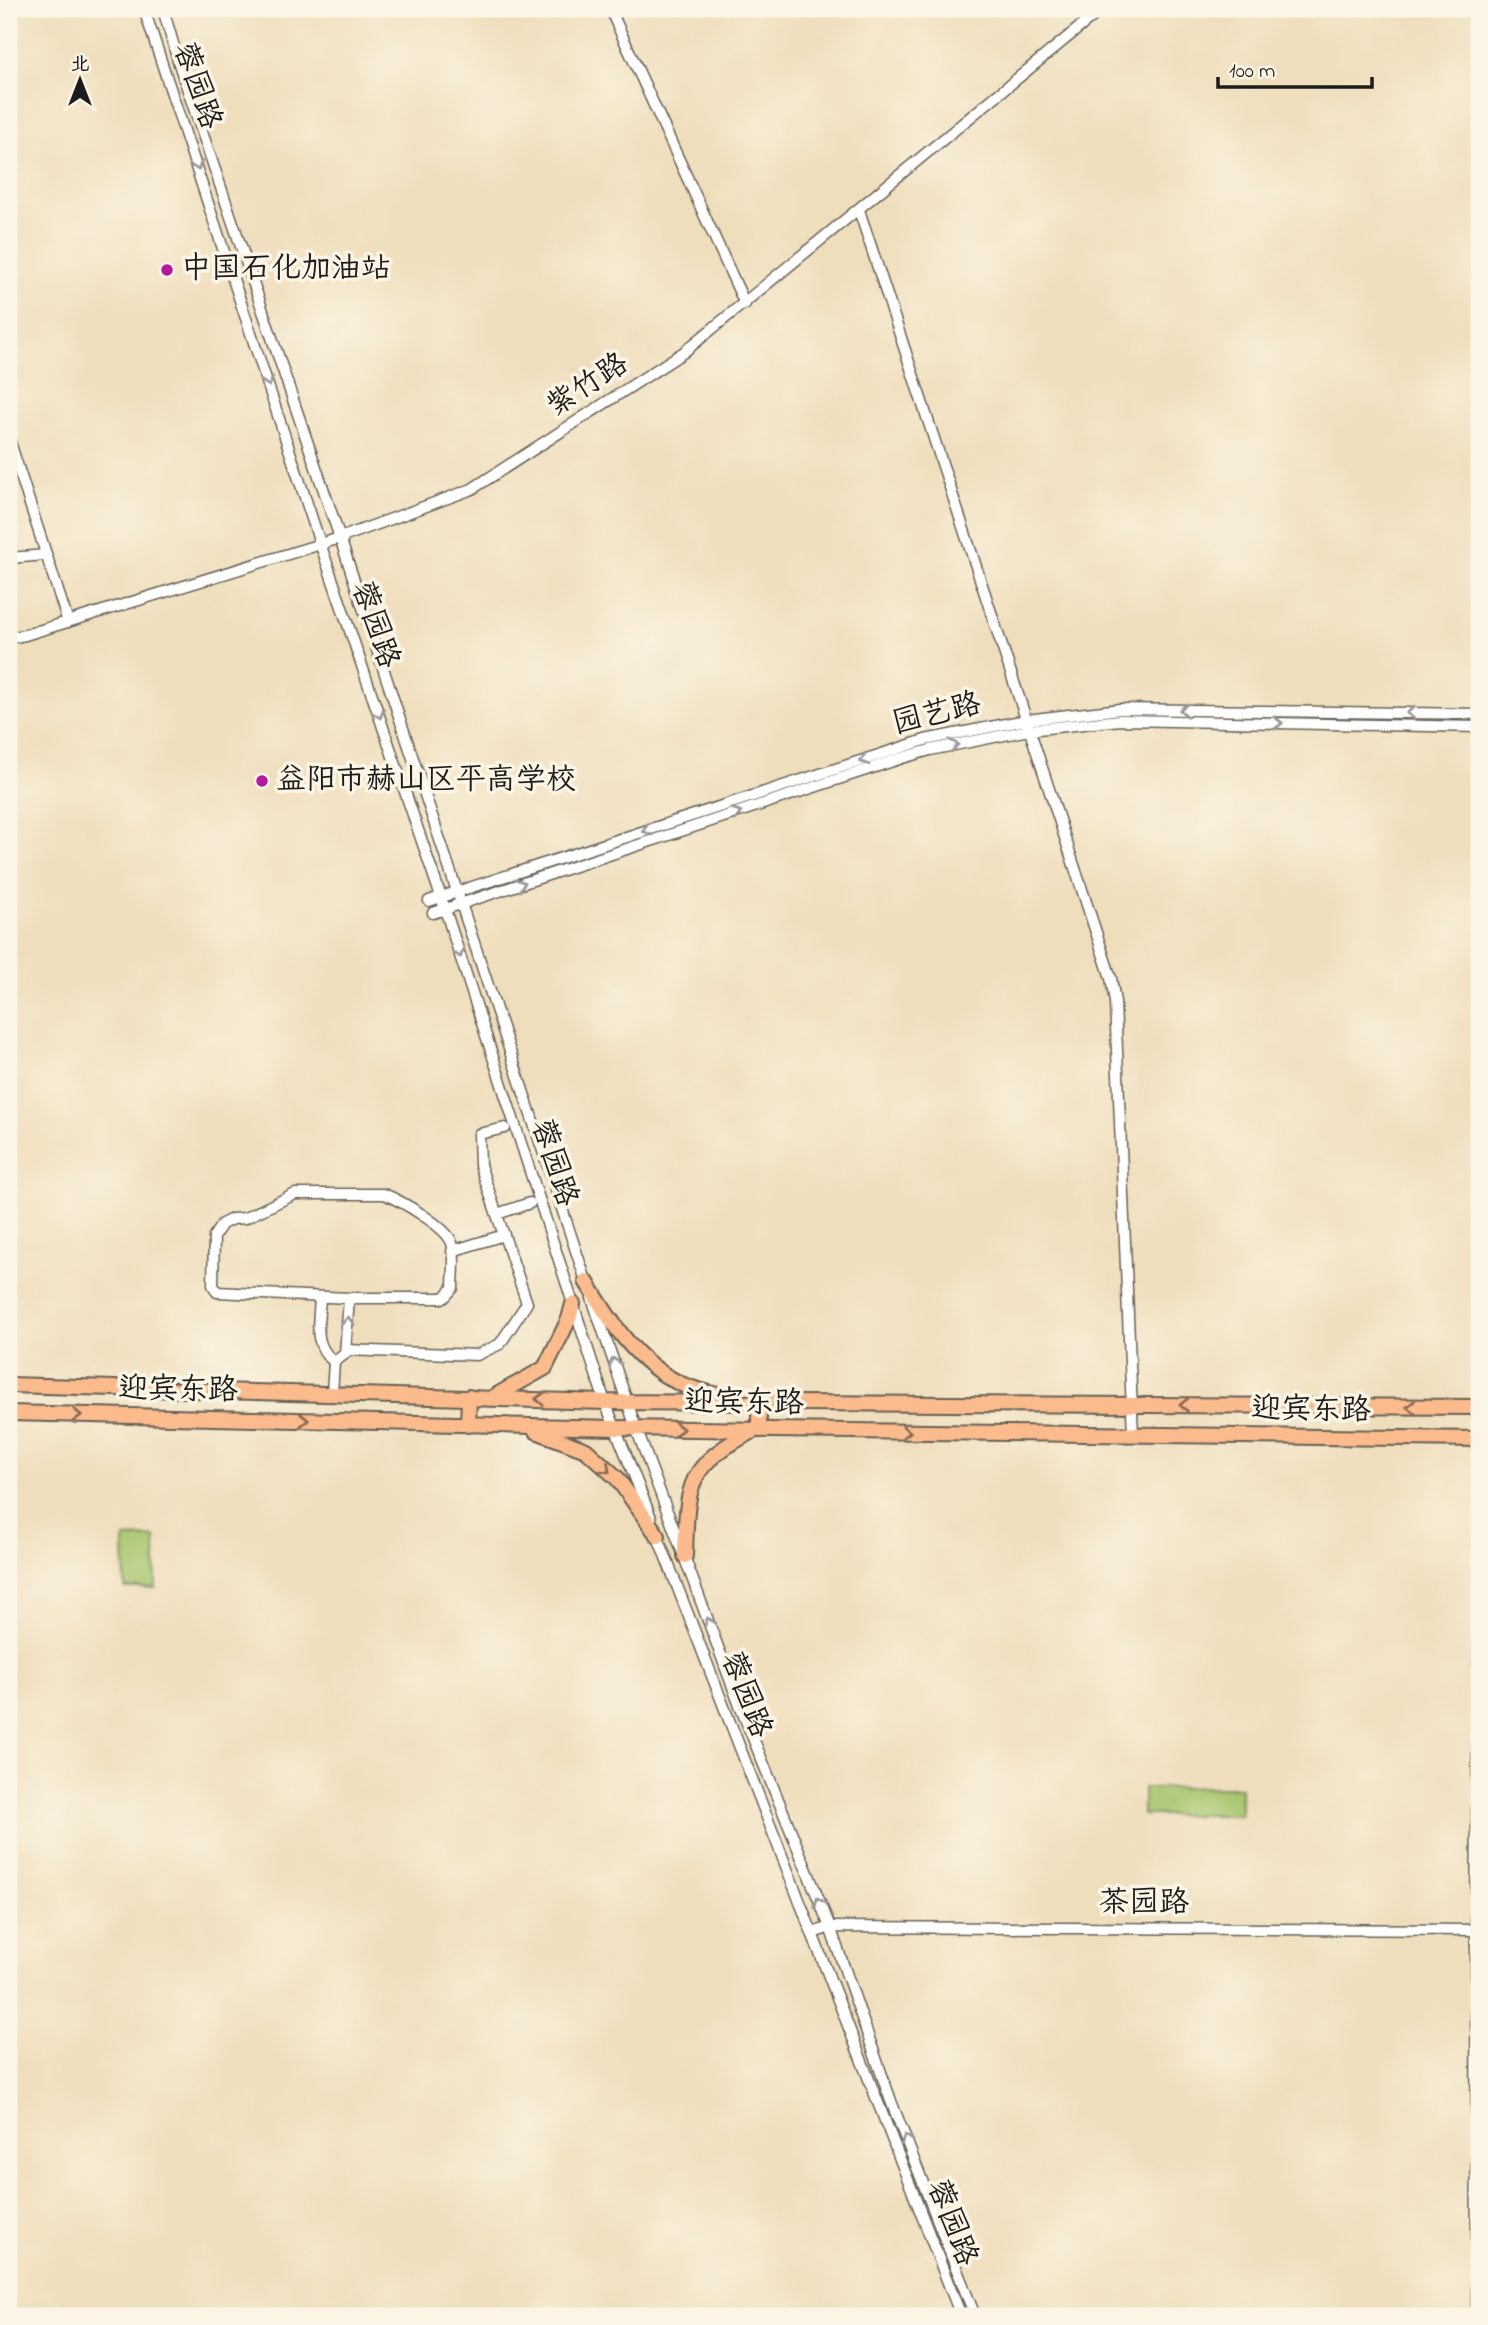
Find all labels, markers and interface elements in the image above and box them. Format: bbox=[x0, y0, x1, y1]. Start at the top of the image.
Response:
street label: 蓉园路 bbox=[161, 36, 231, 136]
north arrow bbox=[46, 46, 116, 116]
scale bar bbox=[1218, 46, 1372, 90]
text: 北 bbox=[70, 52, 90, 79]
text: 100 m bbox=[1229, 57, 1275, 87]
one-way arrow bbox=[189, 160, 203, 172]
place label: 中国石化加油站 bbox=[181, 248, 391, 292]
marker: 中国石化加油站 bbox=[159, 262, 175, 278]
street label: 紫竹路 bbox=[538, 343, 638, 429]
one-way arrow bbox=[260, 376, 274, 388]
street label: 蓉园路 bbox=[339, 575, 409, 675]
street label: 园艺路 bbox=[888, 683, 986, 747]
one-way arrow bbox=[1178, 702, 1189, 717]
one-way arrow bbox=[1405, 705, 1416, 721]
one-way arrow bbox=[371, 708, 385, 720]
one-way arrow bbox=[1273, 716, 1284, 731]
one-way arrow bbox=[948, 739, 960, 754]
one-way arrow bbox=[858, 752, 870, 766]
place label: 益阳市赫山区平高学校 bbox=[276, 759, 576, 803]
marker: 益阳市赫山区平高学校 bbox=[254, 773, 270, 789]
one-way arrow bbox=[731, 807, 743, 821]
one-way arrow bbox=[642, 822, 654, 836]
one-way arrow bbox=[515, 878, 527, 892]
one-way arrow bbox=[451, 947, 466, 959]
street label: 蓉园路 bbox=[518, 1113, 588, 1213]
one-way arrow bbox=[340, 1315, 356, 1326]
one-way arrow bbox=[608, 1357, 622, 1369]
street label: 迎宾东路 bbox=[118, 1368, 238, 1414]
street label: 迎宾东路 bbox=[684, 1381, 804, 1427]
street label: 迎宾东路 bbox=[1251, 1388, 1371, 1434]
one-way arrow bbox=[534, 1392, 545, 1407]
one-way arrow bbox=[1178, 1397, 1188, 1413]
one-way arrow bbox=[1405, 1399, 1416, 1414]
one-way arrow bbox=[72, 1407, 83, 1422]
one-way arrow bbox=[299, 1413, 310, 1428]
one-way arrow bbox=[674, 1421, 685, 1436]
one-way arrow bbox=[901, 1424, 912, 1440]
one-way arrow bbox=[598, 1460, 611, 1473]
one-way arrow bbox=[703, 1616, 717, 1628]
street label: 蓉园路 bbox=[708, 1645, 782, 1745]
street label: 茶园路 bbox=[1099, 1882, 1189, 1926]
one-way arrow bbox=[814, 1896, 828, 1908]
one-way arrow bbox=[900, 2133, 914, 2145]
street label: 蓉园路 bbox=[914, 2173, 988, 2273]

